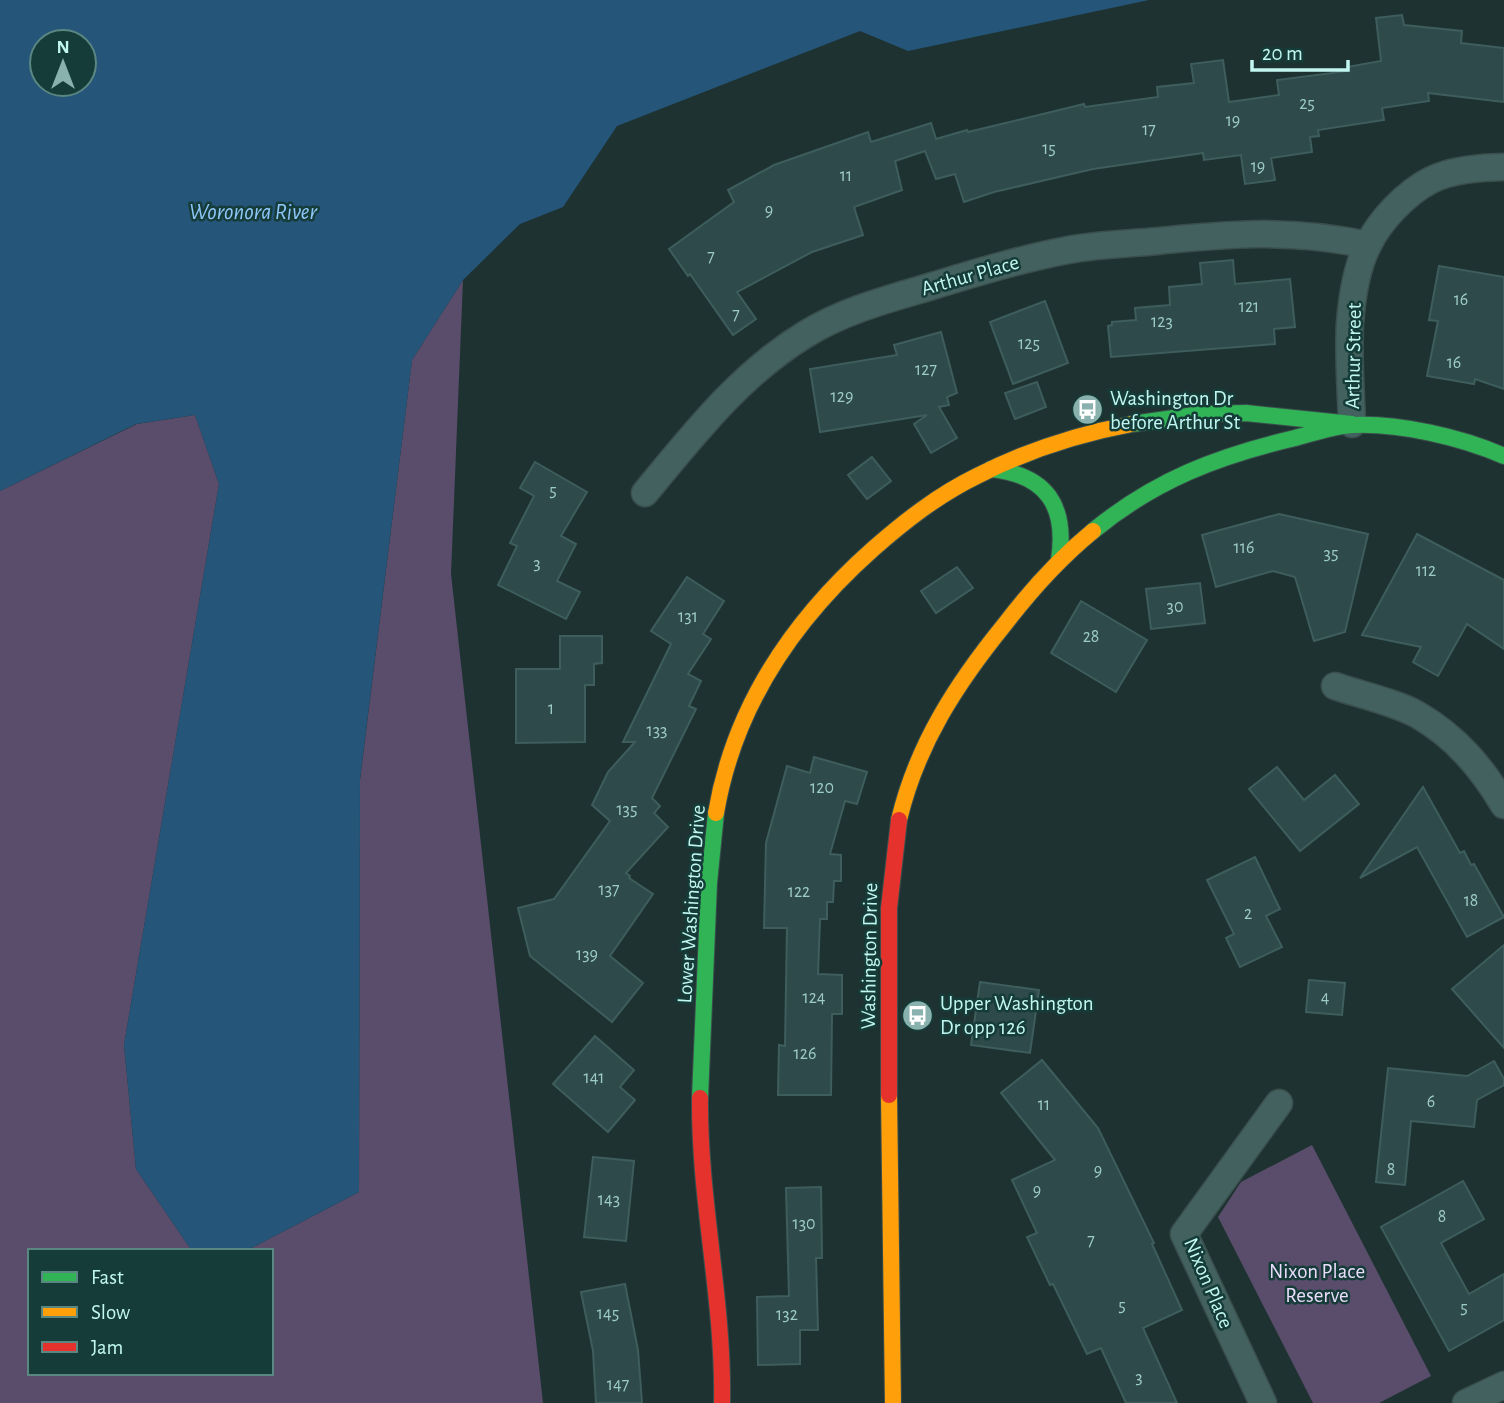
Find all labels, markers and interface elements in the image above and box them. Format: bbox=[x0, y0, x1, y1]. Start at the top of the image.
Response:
north arrow bbox=[28, 28, 98, 98]
scale bar bbox=[1252, 28, 1348, 72]
text: N bbox=[56, 38, 70, 57]
text: 20 m bbox=[1262, 43, 1303, 64]
house number: 25 bbox=[1299, 95, 1315, 113]
house number: 19 bbox=[1226, 112, 1240, 130]
house number: 17 bbox=[1142, 121, 1156, 139]
house number: 15 bbox=[1042, 140, 1056, 158]
house number: 19 bbox=[1251, 158, 1265, 176]
house number: 11 bbox=[840, 167, 852, 185]
water label: Woronora River bbox=[189, 201, 318, 224]
house number: 9 bbox=[765, 202, 773, 220]
house number: 7 bbox=[707, 248, 715, 266]
street label: Arthur Place bbox=[919, 252, 1021, 299]
house number: 16 bbox=[1454, 291, 1468, 309]
house number: 121 bbox=[1239, 298, 1259, 316]
street label: Arthur Street bbox=[1342, 302, 1365, 409]
house number: 7 bbox=[732, 306, 740, 324]
house number: 123 bbox=[1151, 313, 1173, 331]
house number: 125 bbox=[1018, 335, 1040, 353]
house number: 16 bbox=[1447, 354, 1461, 372]
house number: 127 bbox=[915, 361, 937, 379]
house number: 129 bbox=[831, 388, 853, 406]
place label: Washington Dr before Arthur St bbox=[1110, 388, 1240, 433]
bus stop icon: Washington Dr before Arthur St bbox=[1070, 393, 1104, 427]
house number: 5 bbox=[549, 482, 557, 500]
house number: 116 bbox=[1234, 539, 1254, 557]
house number: 35 bbox=[1324, 545, 1338, 563]
house number: 3 bbox=[533, 555, 541, 573]
house number: 112 bbox=[1416, 562, 1436, 580]
house number: 30 bbox=[1167, 598, 1183, 616]
house number: 131 bbox=[678, 608, 698, 626]
house number: 28 bbox=[1083, 628, 1099, 646]
house number: 1 bbox=[548, 700, 554, 718]
house number: 133 bbox=[646, 722, 668, 740]
house number: 120 bbox=[810, 779, 834, 797]
house number: 135 bbox=[616, 801, 638, 819]
street label: Lower Washington Drive bbox=[674, 804, 709, 1004]
house number: 137 bbox=[598, 881, 620, 899]
house number: 122 bbox=[788, 883, 810, 901]
street label: Washington Drive bbox=[858, 883, 881, 1030]
house number: 18 bbox=[1464, 892, 1478, 910]
house number: 2 bbox=[1244, 905, 1252, 923]
house number: 139 bbox=[576, 946, 598, 964]
house number: 124 bbox=[802, 989, 826, 1007]
house number: 4 bbox=[1321, 989, 1330, 1007]
place label: Upper Washington Dr opp 126 bbox=[940, 993, 1094, 1038]
bus stop icon: Upper Washington Dr opp 126 bbox=[900, 998, 934, 1032]
house number: 126 bbox=[794, 1045, 816, 1063]
house number: 141 bbox=[583, 1069, 605, 1087]
house number: 6 bbox=[1427, 1093, 1435, 1111]
house number: 11 bbox=[1038, 1096, 1050, 1114]
house number: 8 bbox=[1387, 1161, 1395, 1179]
house number: 9 bbox=[1094, 1162, 1102, 1180]
house number: 9 bbox=[1033, 1182, 1041, 1200]
house number: 143 bbox=[598, 1191, 620, 1209]
house number: 8 bbox=[1438, 1208, 1446, 1226]
house number: 130 bbox=[792, 1215, 816, 1233]
house number: 7 bbox=[1087, 1232, 1095, 1250]
street label: Nixon Place bbox=[1180, 1235, 1237, 1332]
legend bbox=[28, 1249, 273, 1375]
park label: Nixon Place Reserve bbox=[1269, 1261, 1365, 1306]
text: Fast bbox=[91, 1267, 124, 1288]
house number: 5 bbox=[1118, 1297, 1126, 1315]
house number: 5 bbox=[1460, 1299, 1468, 1317]
text: Slow bbox=[91, 1302, 130, 1323]
house number: 145 bbox=[597, 1305, 619, 1323]
house number: 132 bbox=[776, 1306, 798, 1324]
text: Jam bbox=[91, 1337, 123, 1358]
house number: 3 bbox=[1135, 1369, 1143, 1387]
house number: 147 bbox=[607, 1376, 629, 1394]

